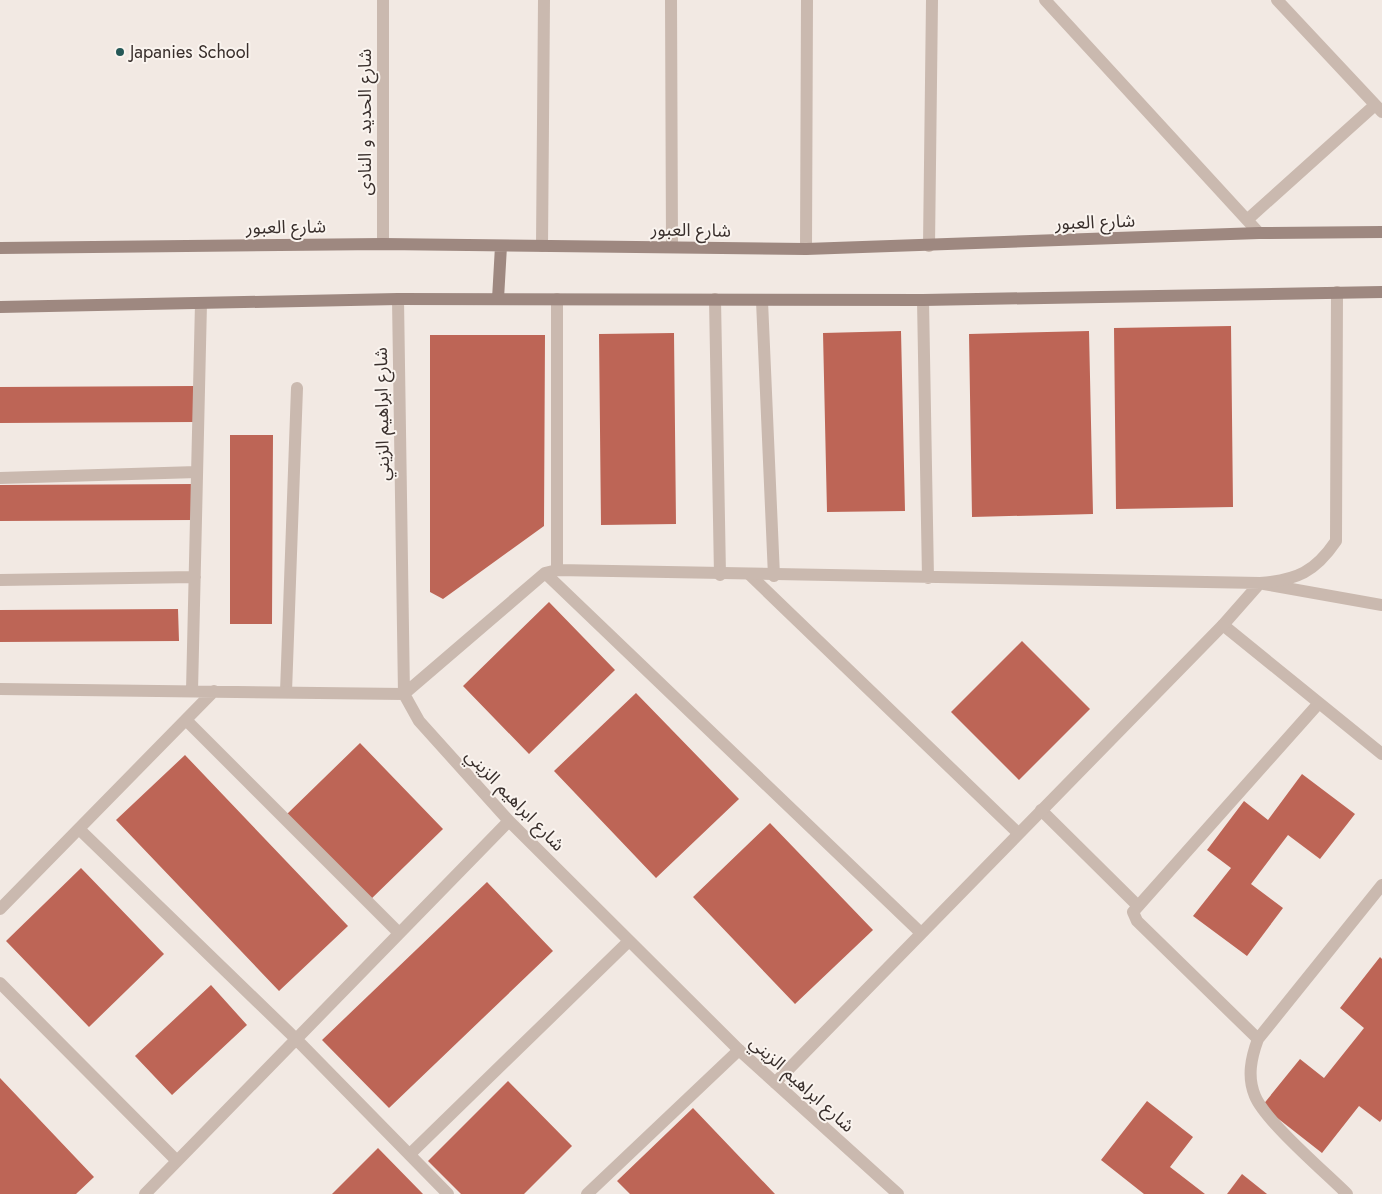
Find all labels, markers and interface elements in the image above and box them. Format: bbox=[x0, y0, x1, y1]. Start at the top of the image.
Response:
place label: Japanies School bbox=[128, 39, 250, 65]
marker: Japanies School bbox=[114, 46, 126, 58]
street label: شارع الحديد و النادى bbox=[352, 49, 379, 195]
street label: شارع العبور bbox=[1054, 208, 1136, 237]
street label: شارع العبور bbox=[245, 213, 326, 242]
street label: شارع العبور bbox=[650, 216, 731, 245]
street label: شارع ابراهيم الزيني bbox=[368, 347, 397, 481]
street label: شارع ابراهيم الزيني bbox=[459, 743, 571, 858]
street label: شارع ابراهيم الزيني bbox=[743, 1030, 860, 1139]

